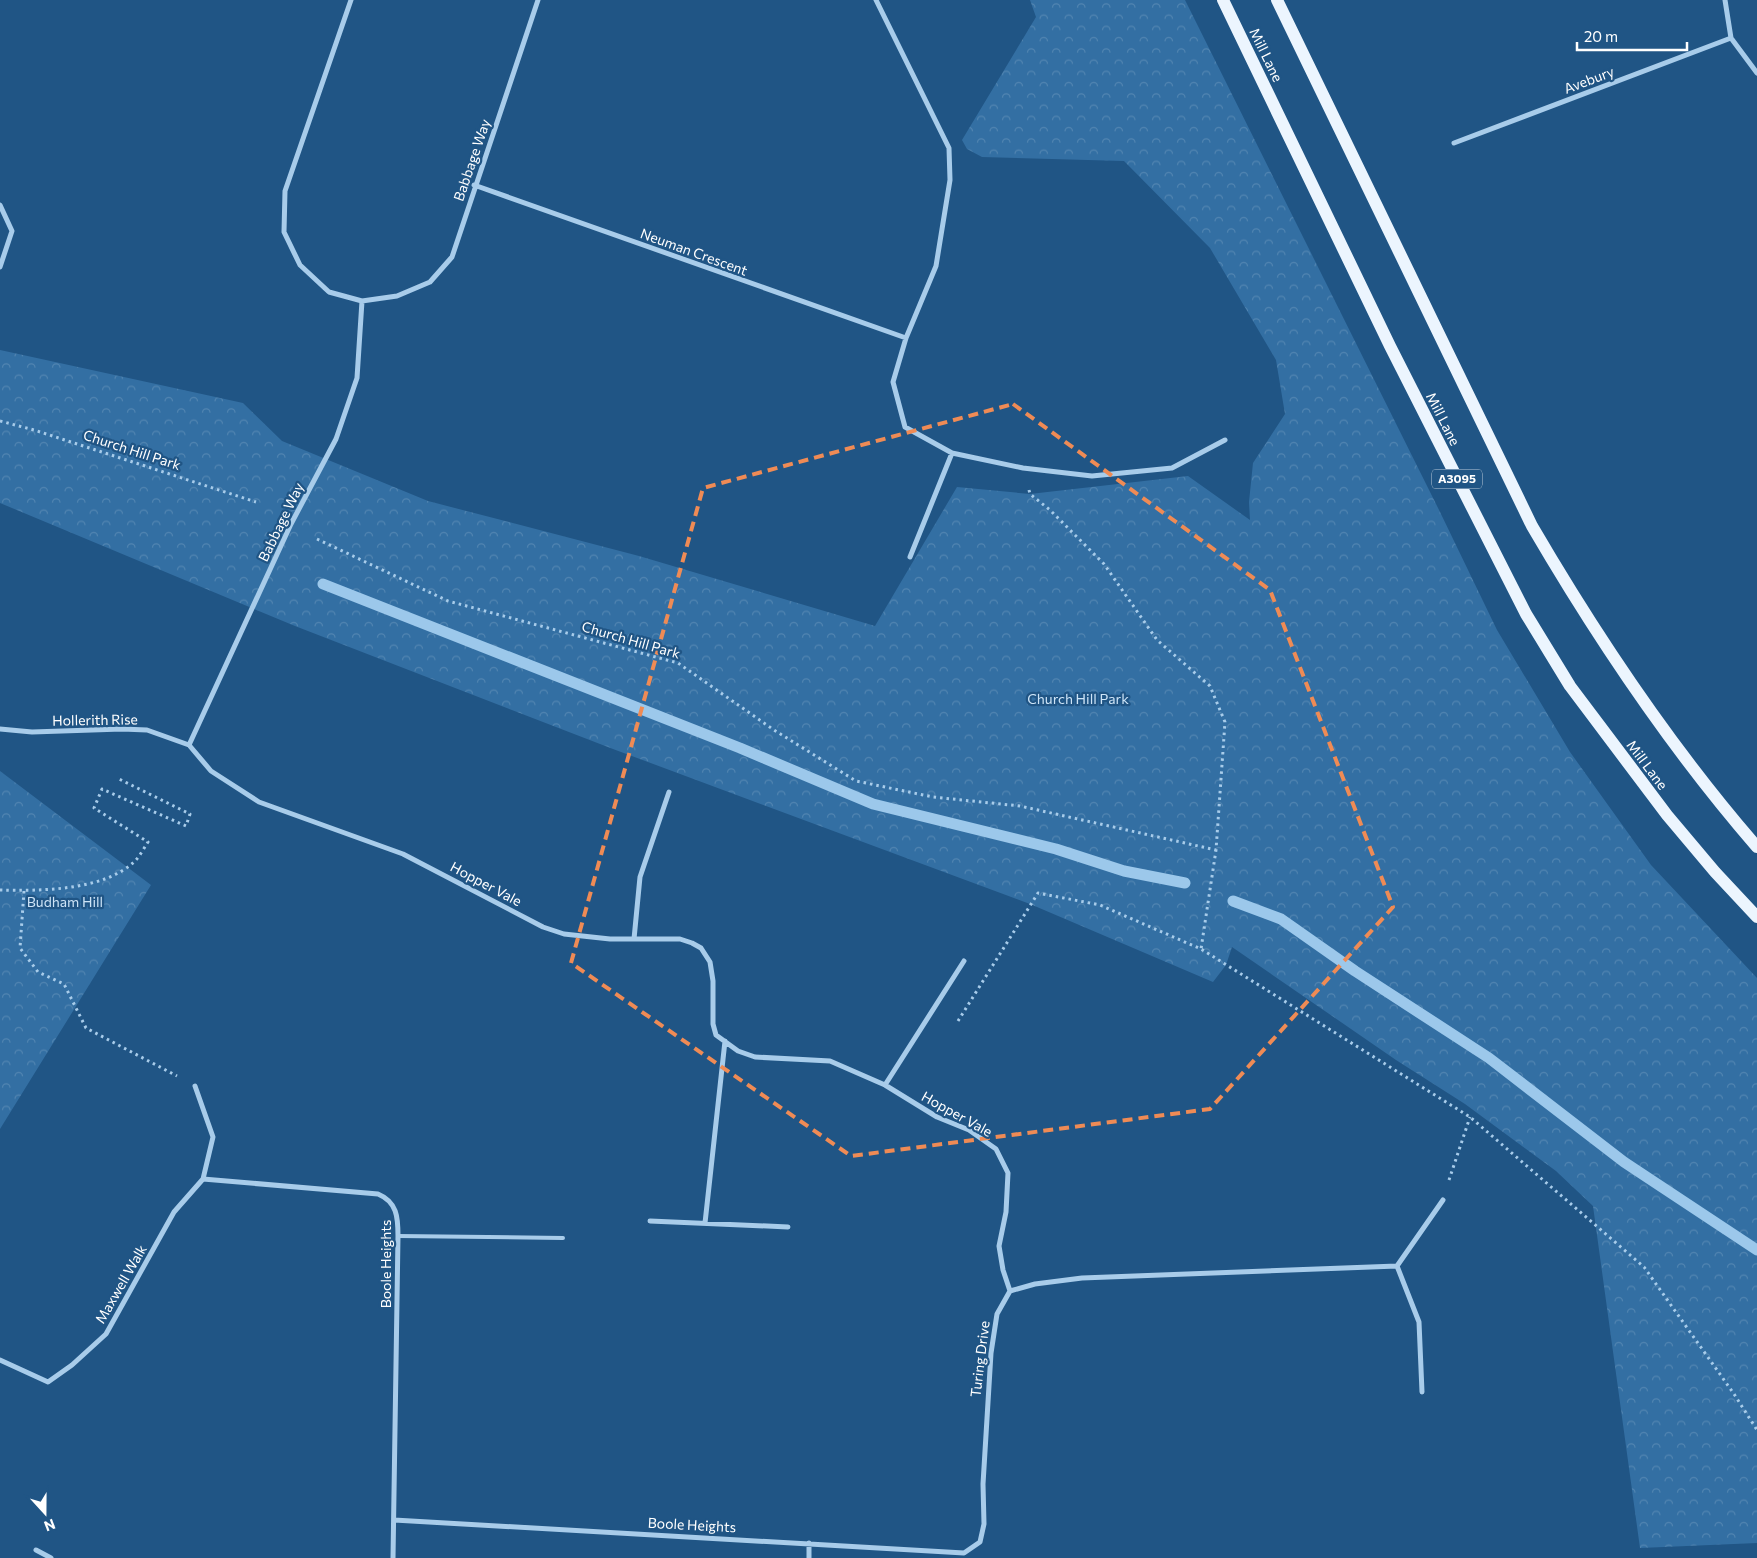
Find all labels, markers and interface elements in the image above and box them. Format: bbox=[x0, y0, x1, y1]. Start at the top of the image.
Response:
scale bar bbox=[1577, 20, 1687, 52]
street label: Mill Lane bbox=[1246, 25, 1287, 84]
text: 20 m bbox=[1584, 27, 1618, 45]
street label: Avebury bbox=[1561, 62, 1616, 97]
street label: Babbage Way bbox=[450, 117, 494, 203]
street label: Neuman Crescent bbox=[638, 224, 750, 279]
street label: Mill Lane bbox=[1423, 389, 1464, 448]
street label: Church Hill Park bbox=[81, 426, 183, 473]
road number: A3095 bbox=[1432, 469, 1482, 488]
street label: Babbage Way bbox=[254, 480, 307, 564]
street label: Church Hill Park bbox=[580, 617, 683, 662]
park label: Church Hill Park bbox=[1027, 690, 1129, 707]
street label: Hollerith Rise bbox=[52, 710, 138, 729]
street label: Mill Lane bbox=[1623, 737, 1672, 793]
street label: Hopper Vale bbox=[448, 858, 525, 909]
park label: Budham Hill bbox=[27, 893, 103, 910]
street label: Hopper Vale bbox=[919, 1087, 996, 1140]
street label: Boole Heights bbox=[377, 1220, 394, 1308]
street label: Maxwell Walk bbox=[91, 1241, 150, 1326]
street label: Turing Drive bbox=[966, 1320, 993, 1398]
north arrow bbox=[20, 1488, 70, 1538]
street label: Boole Heights bbox=[647, 1514, 737, 1535]
text: N bbox=[42, 1516, 58, 1535]

